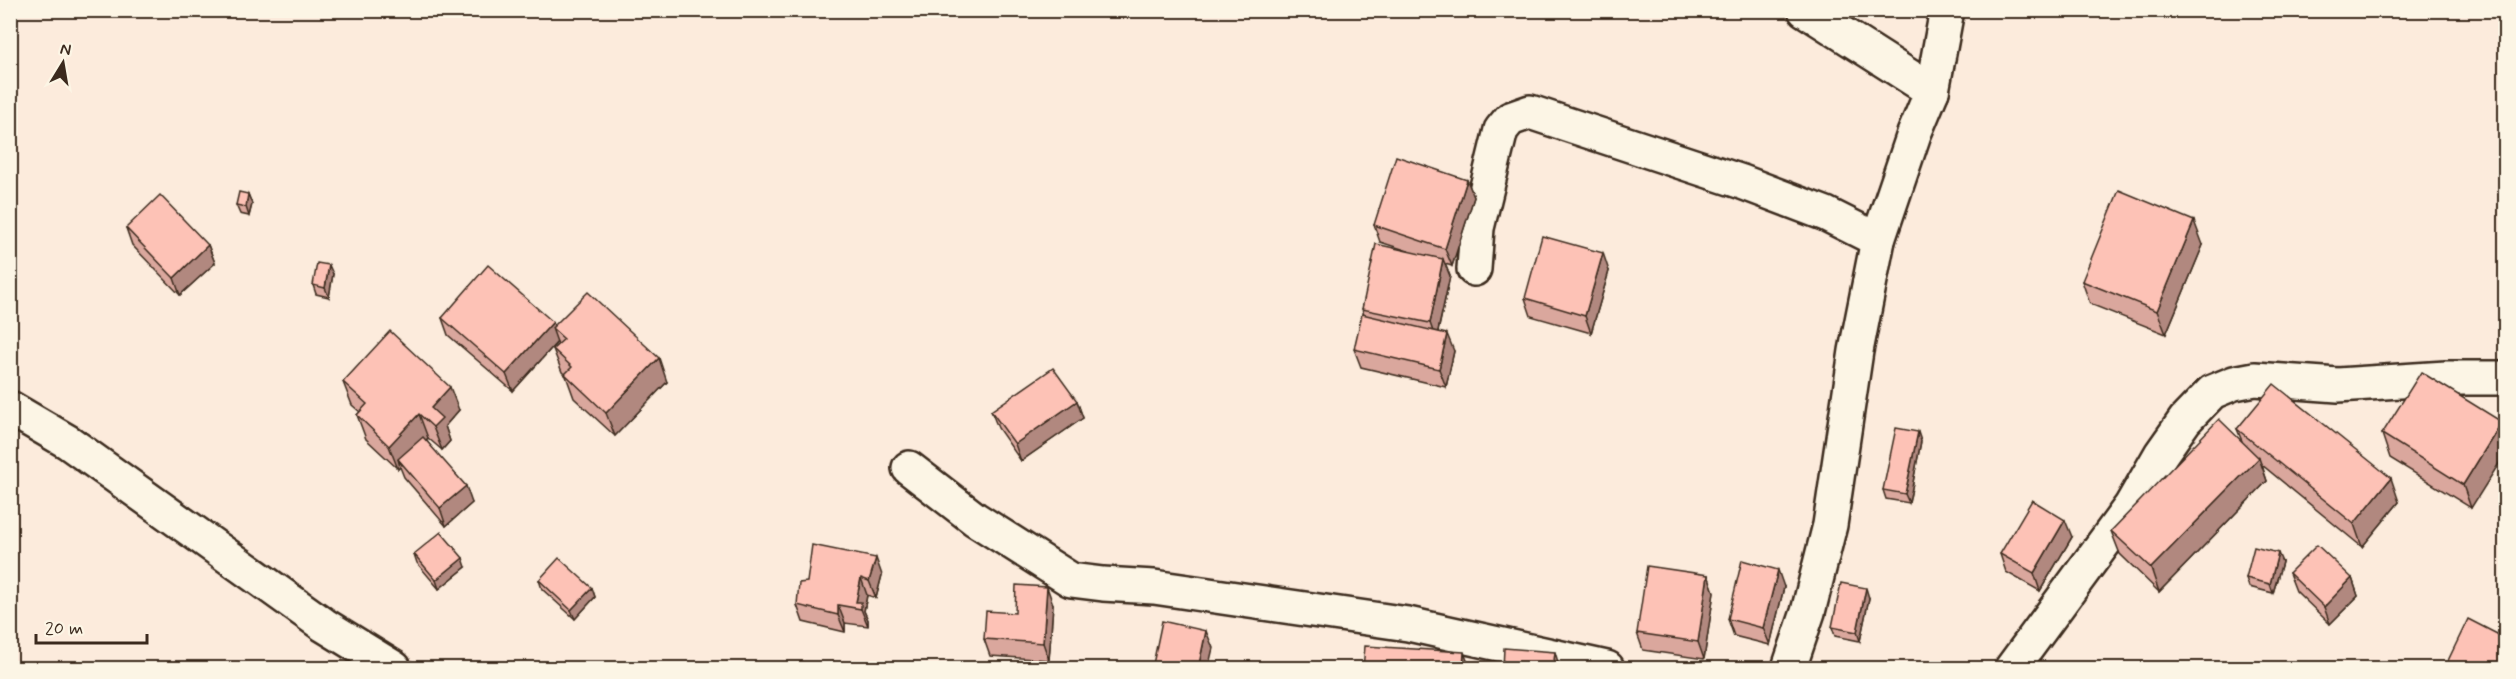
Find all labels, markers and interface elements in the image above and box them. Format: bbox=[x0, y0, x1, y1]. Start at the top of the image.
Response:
north arrow bbox=[33, 33, 93, 93]
text: N bbox=[58, 38, 73, 61]
scale bar bbox=[36, 607, 147, 645]
text: 20 m bbox=[45, 617, 83, 641]

